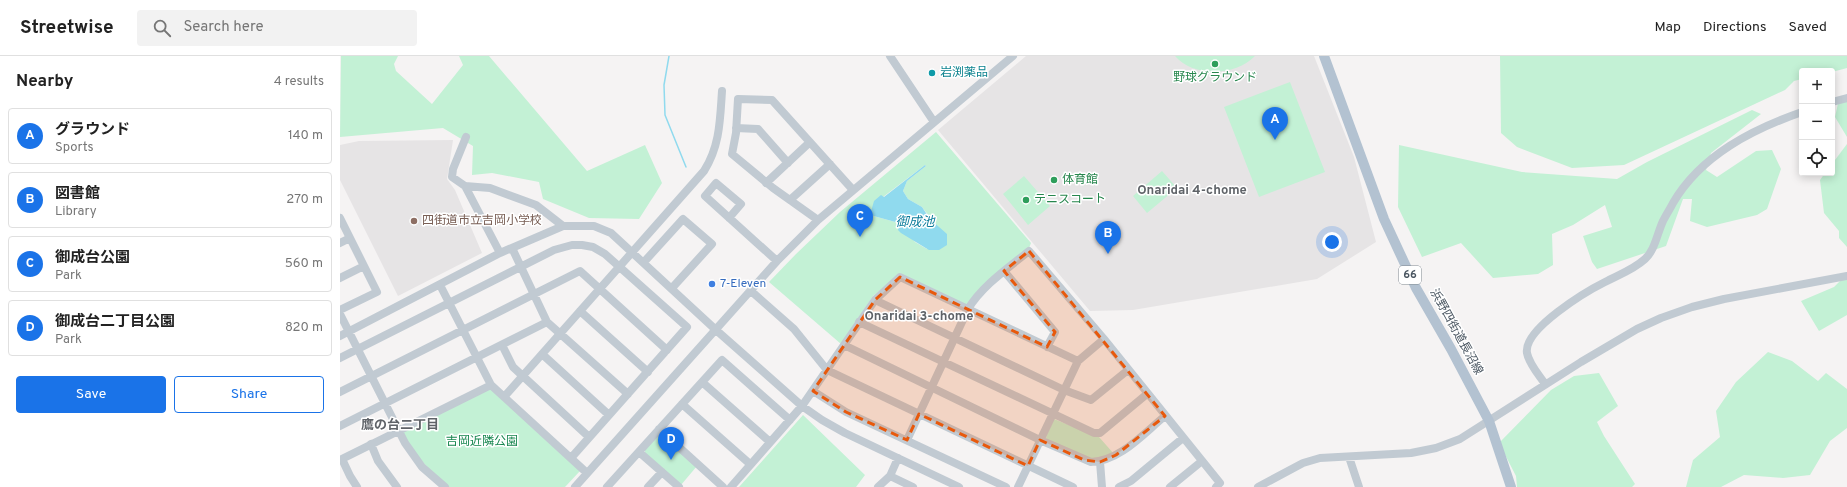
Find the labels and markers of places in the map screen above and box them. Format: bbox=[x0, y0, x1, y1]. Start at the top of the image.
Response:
marker: 野球グラウンド bbox=[1210, 59, 1220, 69]
place label: 岩渕薬品 bbox=[940, 65, 988, 81]
marker: 岩渕薬品 bbox=[927, 68, 937, 78]
place label: 野球グラウンド bbox=[1173, 70, 1257, 86]
pin: A bbox=[1262, 107, 1288, 140]
place label: 体育館 bbox=[1062, 172, 1098, 188]
marker: 体育館 bbox=[1049, 175, 1059, 185]
place label: テニスコート bbox=[1034, 192, 1106, 208]
marker: テニスコート bbox=[1021, 195, 1031, 205]
pin: C bbox=[847, 204, 873, 237]
place label: 四街道市立吉岡小学校 bbox=[422, 213, 542, 229]
marker: 四街道市立吉岡小学校 bbox=[409, 216, 419, 226]
pin: B bbox=[1095, 221, 1121, 254]
place label: 7-Eleven bbox=[720, 276, 766, 292]
marker: 7-Eleven bbox=[707, 279, 717, 289]
pin: D bbox=[658, 427, 684, 460]

